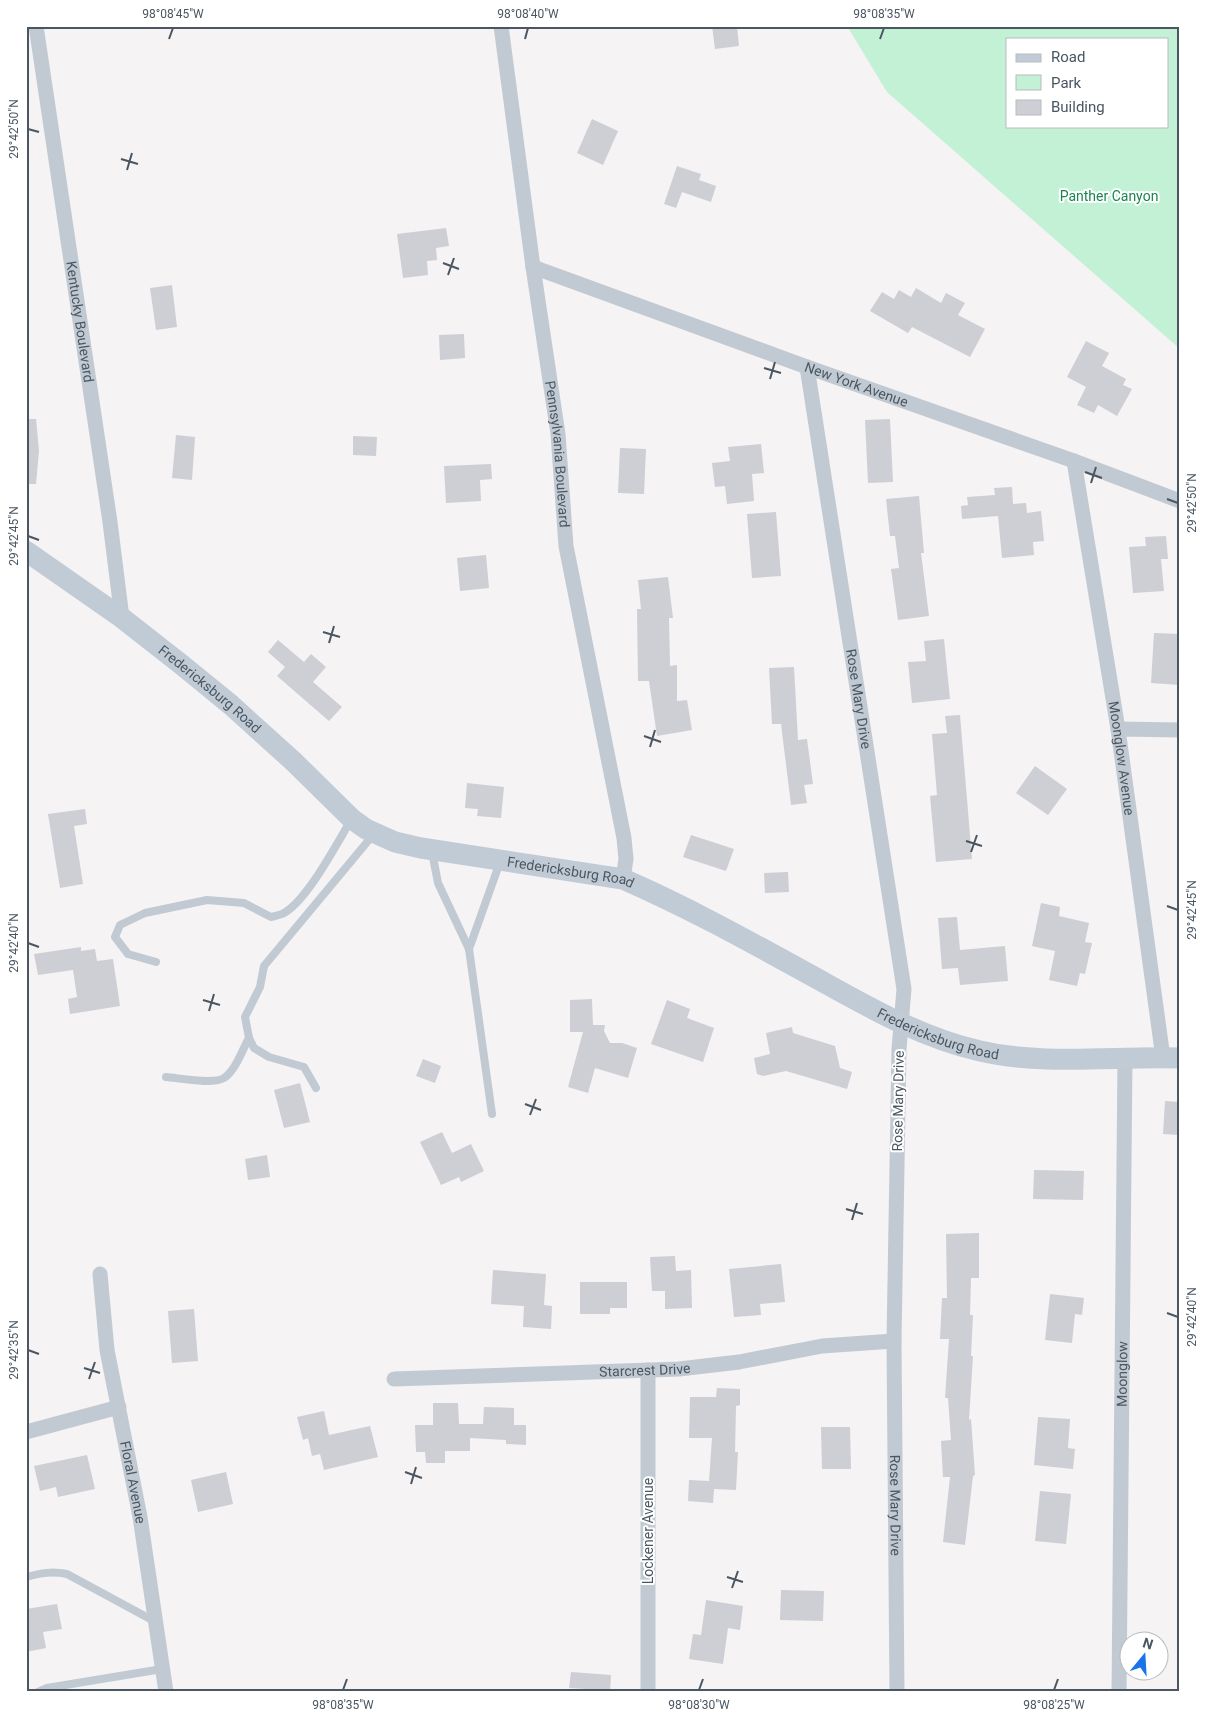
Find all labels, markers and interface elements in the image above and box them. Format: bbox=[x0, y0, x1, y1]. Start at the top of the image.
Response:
text: 98°08'45"W bbox=[142, 7, 204, 21]
text: 98°08'40"W bbox=[497, 7, 559, 21]
text: 98°08'35"W bbox=[853, 7, 915, 21]
legend bbox=[1006, 38, 1168, 128]
text: Road bbox=[1051, 48, 1085, 66]
text: Park bbox=[1051, 74, 1082, 92]
text: Building bbox=[1051, 98, 1105, 116]
text: 29°42'50"N bbox=[7, 99, 21, 159]
park label: Panther Canyon bbox=[1060, 188, 1158, 204]
street label: Kentucky Boulevard bbox=[63, 260, 97, 384]
street label: New York Avenue bbox=[802, 359, 910, 410]
street label: Pennsylvania Boulevard bbox=[542, 380, 573, 528]
text: 29°42'50"N bbox=[1185, 473, 1199, 533]
text: 29°42'45"N bbox=[7, 506, 21, 566]
street label: Fredericksburg Road bbox=[155, 642, 264, 736]
street label: Rose Mary Drive bbox=[843, 648, 874, 750]
street label: Moonglow Avenue bbox=[1106, 700, 1138, 816]
street label: Fredericksburg Road bbox=[506, 853, 637, 891]
text: 29°42'45"N bbox=[1185, 880, 1199, 940]
text: 29°42'40"N bbox=[7, 913, 21, 973]
street label: Fredericksburg Road bbox=[875, 1005, 1000, 1063]
street label: Rose Mary Drive bbox=[889, 1050, 907, 1152]
text: 29°42'40"N bbox=[1185, 1287, 1199, 1347]
text: 29°42'35"N bbox=[7, 1320, 21, 1380]
street label: Moonglow bbox=[1114, 1341, 1130, 1407]
street label: Starcrest Drive bbox=[599, 1360, 691, 1380]
street label: Floral Avenue bbox=[117, 1439, 149, 1525]
street label: Rose Mary Drive bbox=[887, 1455, 904, 1556]
street label: Lockener Avenue bbox=[640, 1478, 656, 1584]
north arrow bbox=[1118, 1630, 1168, 1680]
text: N bbox=[1141, 1634, 1155, 1653]
text: 98°08'35"W bbox=[312, 1698, 374, 1712]
text: 98°08'30"W bbox=[668, 1698, 730, 1712]
text: 98°08'25"W bbox=[1023, 1698, 1085, 1712]

